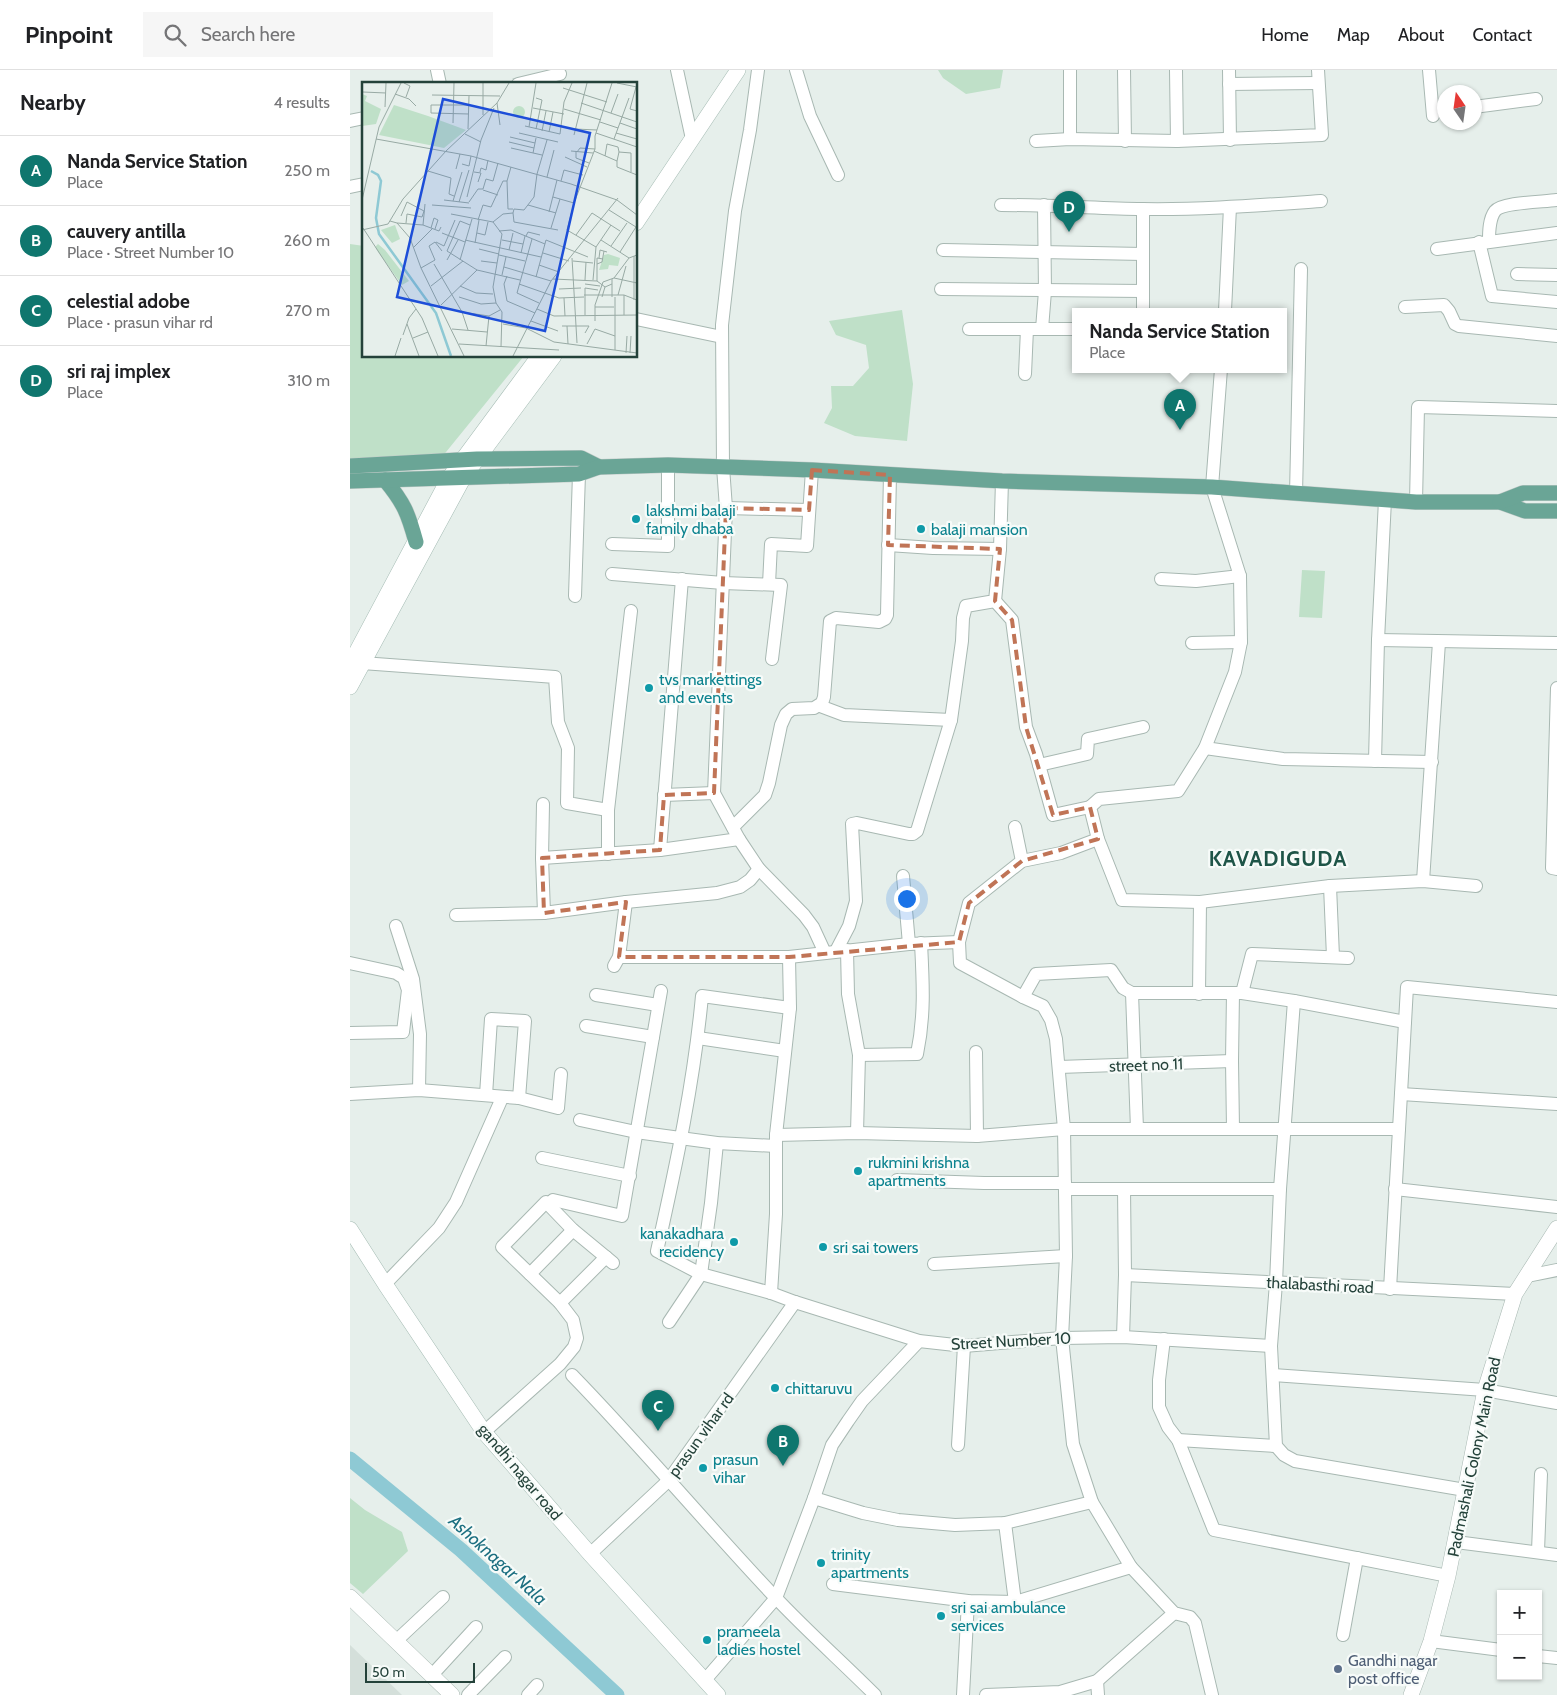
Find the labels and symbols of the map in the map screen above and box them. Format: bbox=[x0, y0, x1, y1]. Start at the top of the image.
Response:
inset map bbox=[362, 82, 638, 358]
north arrow bbox=[1437, 85, 1482, 130]
pin: D bbox=[1053, 191, 1085, 232]
pin: A bbox=[1164, 389, 1196, 430]
place label: lakshmi balaji family dhaba bbox=[646, 501, 736, 538]
marker: lakshmi balaji family dhaba bbox=[630, 513, 642, 525]
place label: balaji mansion bbox=[931, 520, 1028, 539]
marker: balaji mansion bbox=[915, 523, 927, 535]
place label: tvs markettings and events bbox=[659, 670, 762, 707]
marker: tvs markettings and events bbox=[643, 682, 655, 694]
district label: KAVADIGUDA bbox=[1209, 846, 1347, 871]
your location bbox=[894, 886, 920, 912]
street label: street no 11 bbox=[1109, 1054, 1183, 1076]
place label: rukmini krishna apartments bbox=[868, 1153, 970, 1190]
marker: rukmini krishna apartments bbox=[852, 1165, 864, 1177]
place label: kanakadhara recidency bbox=[640, 1224, 724, 1261]
marker: kanakadhara recidency bbox=[728, 1236, 740, 1248]
place label: sri sai towers bbox=[833, 1238, 919, 1257]
marker: sri sai towers bbox=[817, 1241, 829, 1253]
street label: thalabasthi road bbox=[1266, 1273, 1374, 1297]
street label: Street Number 10 bbox=[950, 1328, 1072, 1354]
street label: Padmashali Colony Main Road bbox=[1444, 1355, 1504, 1559]
place label: chittaruvu bbox=[785, 1379, 853, 1398]
marker: chittaruvu bbox=[769, 1382, 781, 1394]
street label: prasun vihar rd bbox=[664, 1389, 738, 1481]
pin: C bbox=[642, 1390, 674, 1431]
street label: gandhi nagar road bbox=[474, 1420, 566, 1524]
pin: B bbox=[767, 1425, 799, 1466]
place label: prasun vihar bbox=[713, 1449, 758, 1487]
marker: prasun vihar bbox=[697, 1462, 709, 1474]
water label: Ashoknagar Nala bbox=[444, 1509, 552, 1610]
place label: trinity apartments bbox=[831, 1545, 909, 1582]
marker: trinity apartments bbox=[815, 1557, 827, 1569]
place label: sri sai ambulance services bbox=[951, 1598, 1066, 1635]
marker: sri sai ambulance services bbox=[935, 1610, 947, 1622]
place label: prameela ladies hostel bbox=[717, 1622, 801, 1659]
marker: prameela ladies hostel bbox=[701, 1634, 713, 1646]
place label: Gandhi nagar post office bbox=[1348, 1651, 1438, 1688]
scale bar bbox=[365, 1660, 475, 1683]
marker: Gandhi nagar post office bbox=[1332, 1663, 1344, 1675]

